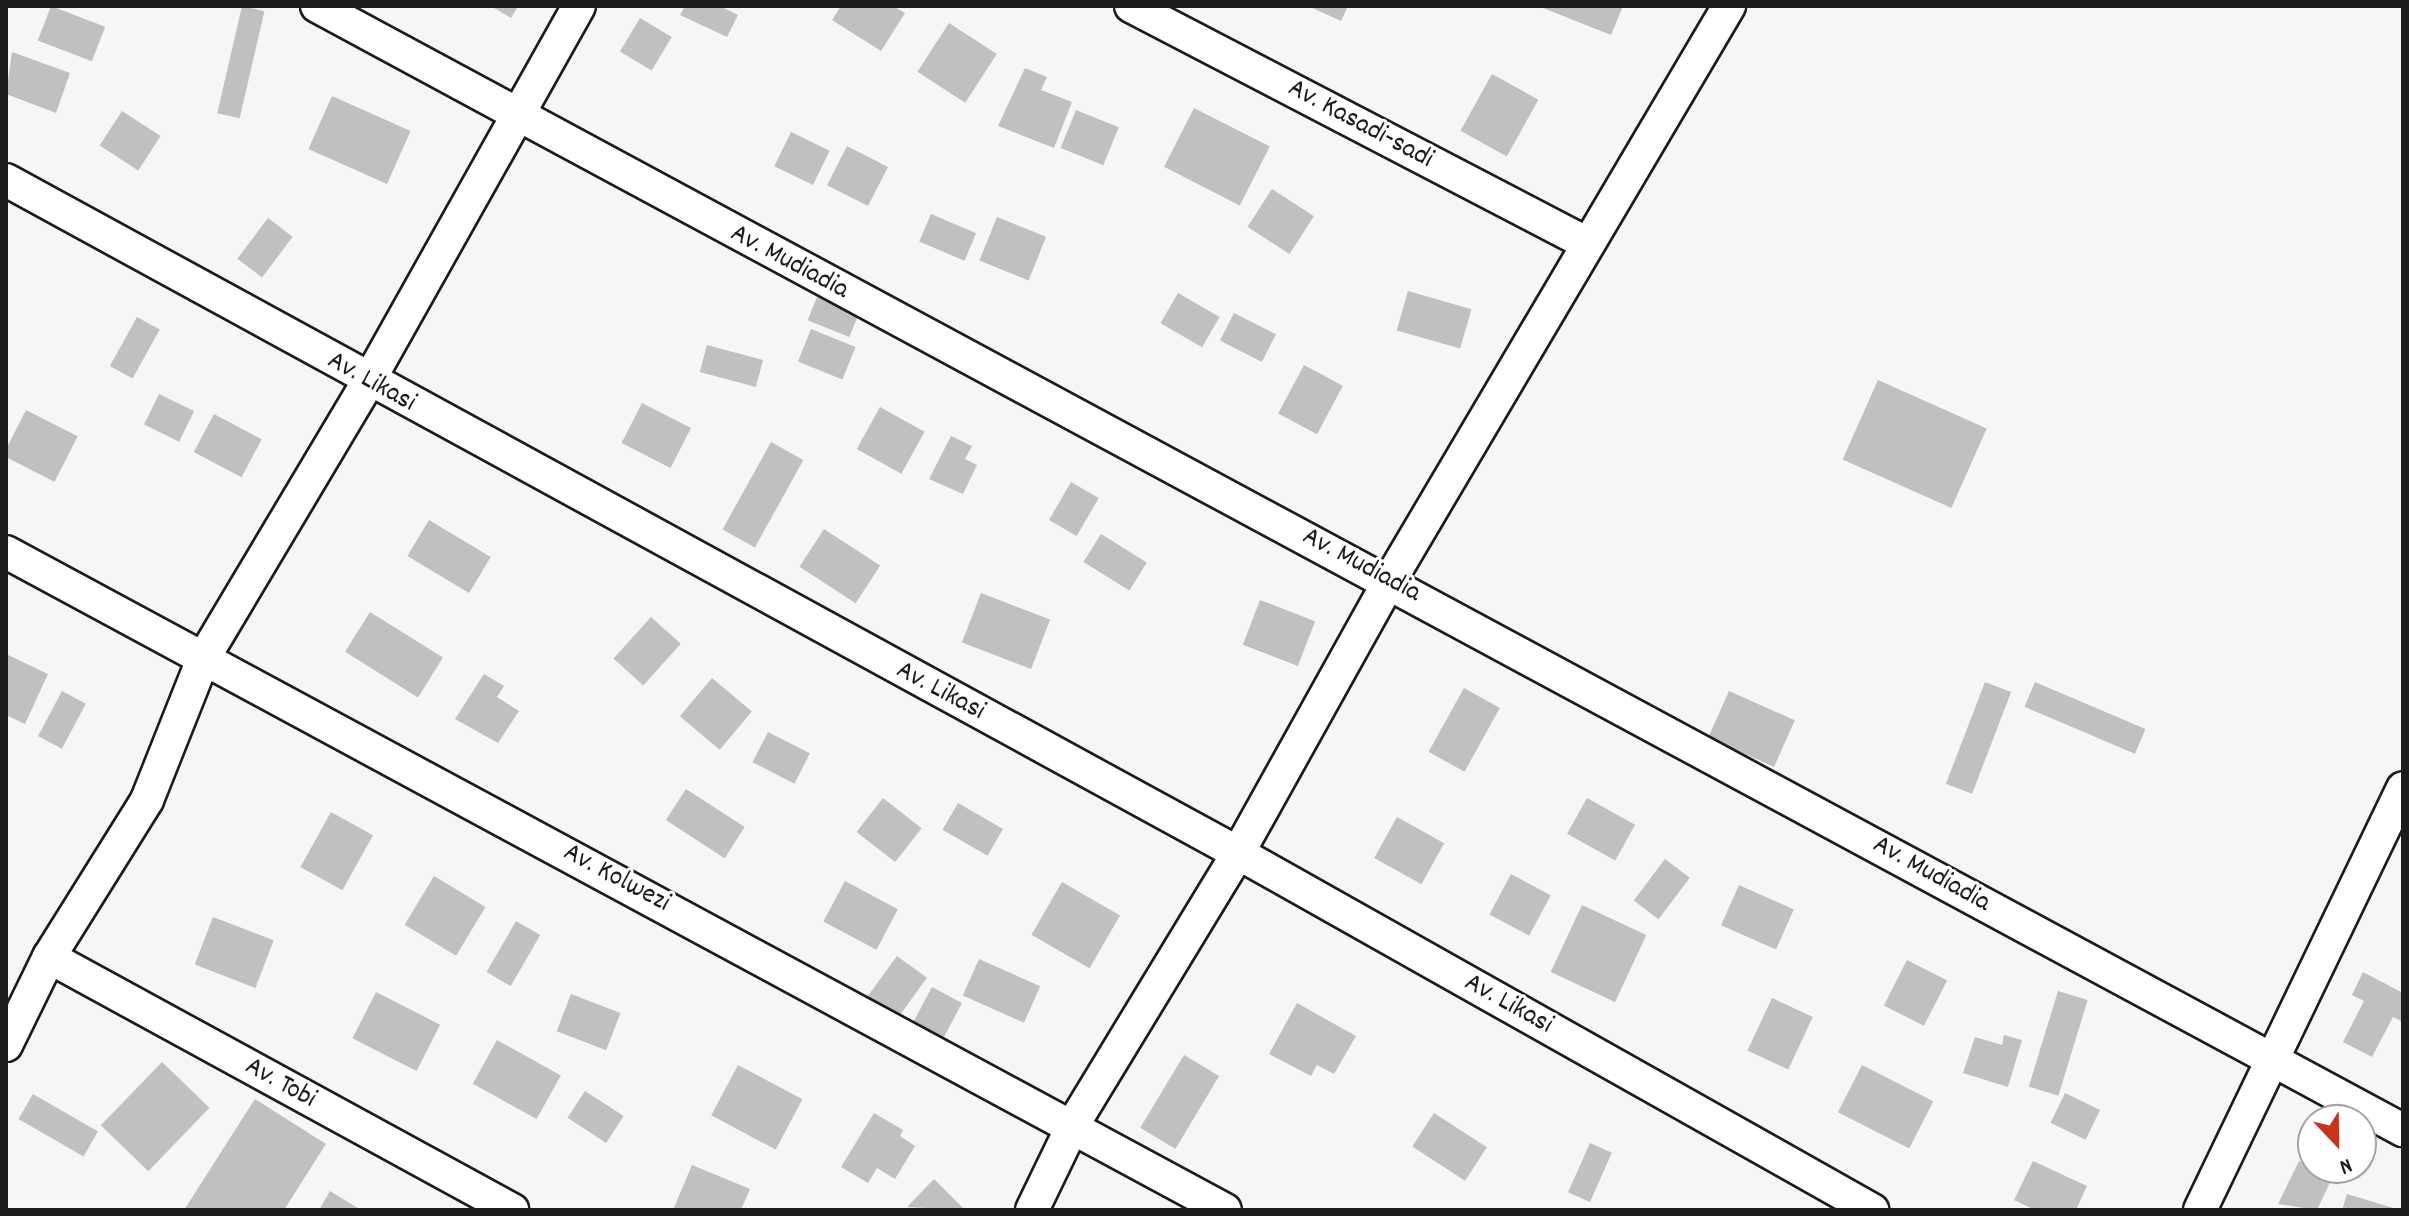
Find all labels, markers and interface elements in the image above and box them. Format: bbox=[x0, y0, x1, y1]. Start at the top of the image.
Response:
street label: Av. Kasadi-sadi bbox=[1281, 73, 1439, 177]
street label: Av. Mudiadia bbox=[724, 218, 854, 308]
street label: Av. Likasi bbox=[321, 345, 421, 421]
street label: Av. Mudiadia bbox=[1296, 521, 1426, 611]
street label: Av. Likasi bbox=[890, 655, 990, 729]
street label: Av. Mudiadia bbox=[1866, 829, 1996, 921]
street label: Av. Kolwezi bbox=[557, 837, 675, 921]
street label: Av. Likasi bbox=[1458, 967, 1558, 1043]
street label: Av. Tobi bbox=[238, 1051, 322, 1117]
north arrow bbox=[2297, 1104, 2377, 1184]
text: N bbox=[2335, 1148, 2356, 1181]

